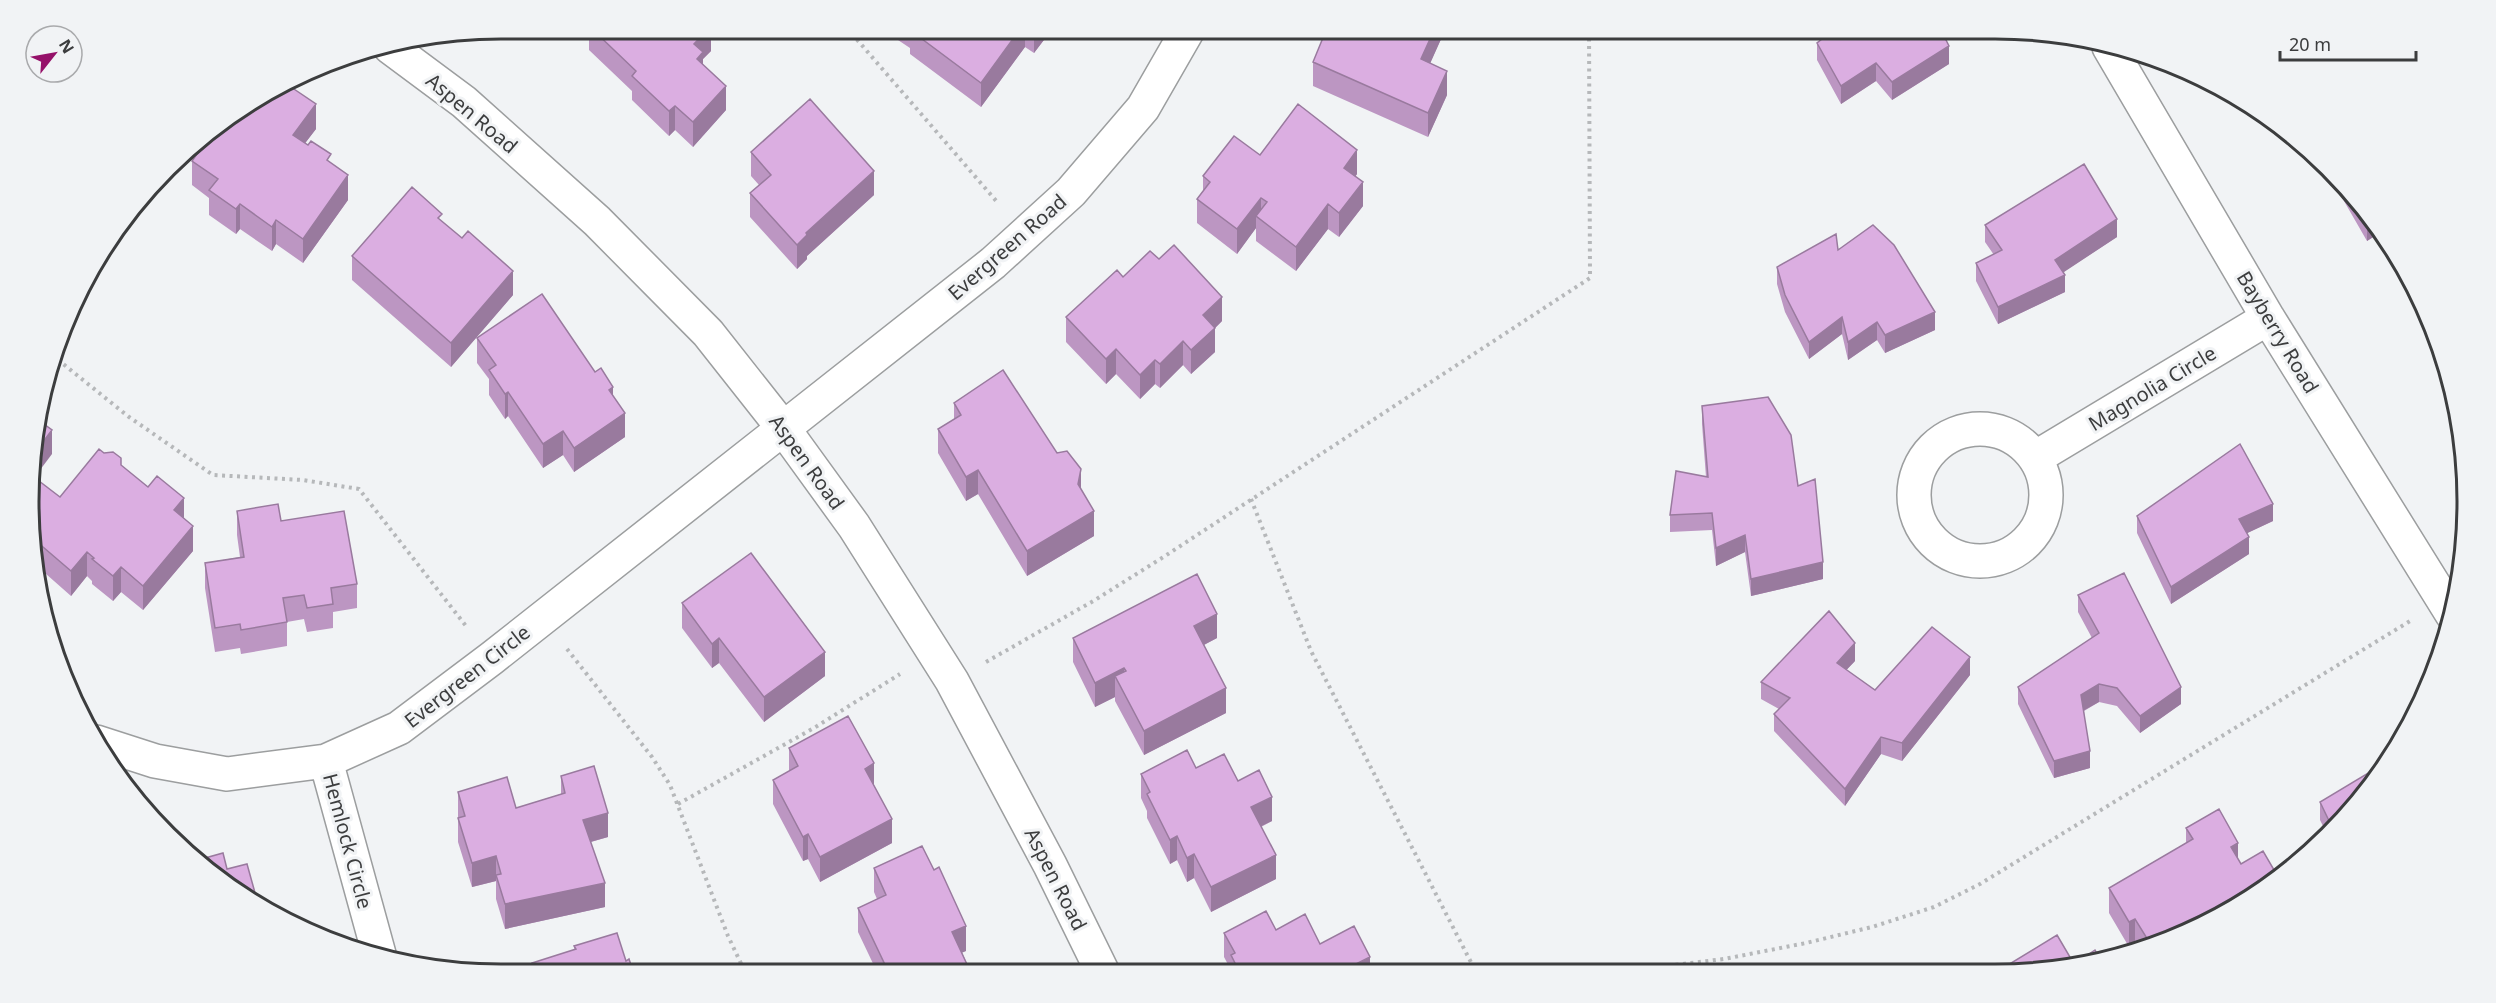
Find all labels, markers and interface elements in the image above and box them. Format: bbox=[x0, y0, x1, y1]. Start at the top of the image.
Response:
north arrow bbox=[24, 24, 84, 84]
scale bar bbox=[2280, 24, 2416, 62]
text: 20 m bbox=[2289, 32, 2331, 56]
text: N bbox=[54, 35, 80, 58]
street label: Aspen Road bbox=[421, 67, 523, 159]
street label: Evergreen Road bbox=[942, 188, 1072, 306]
street label: Bayberry Road bbox=[2231, 266, 2325, 398]
street label: Magnolia Circle bbox=[2083, 339, 2221, 437]
street label: Aspen Road bbox=[763, 409, 851, 515]
street label: Evergreen Circle bbox=[399, 618, 535, 734]
street label: Hemlock Circle bbox=[317, 770, 379, 912]
street label: Aspen Road bbox=[1019, 823, 1093, 935]

